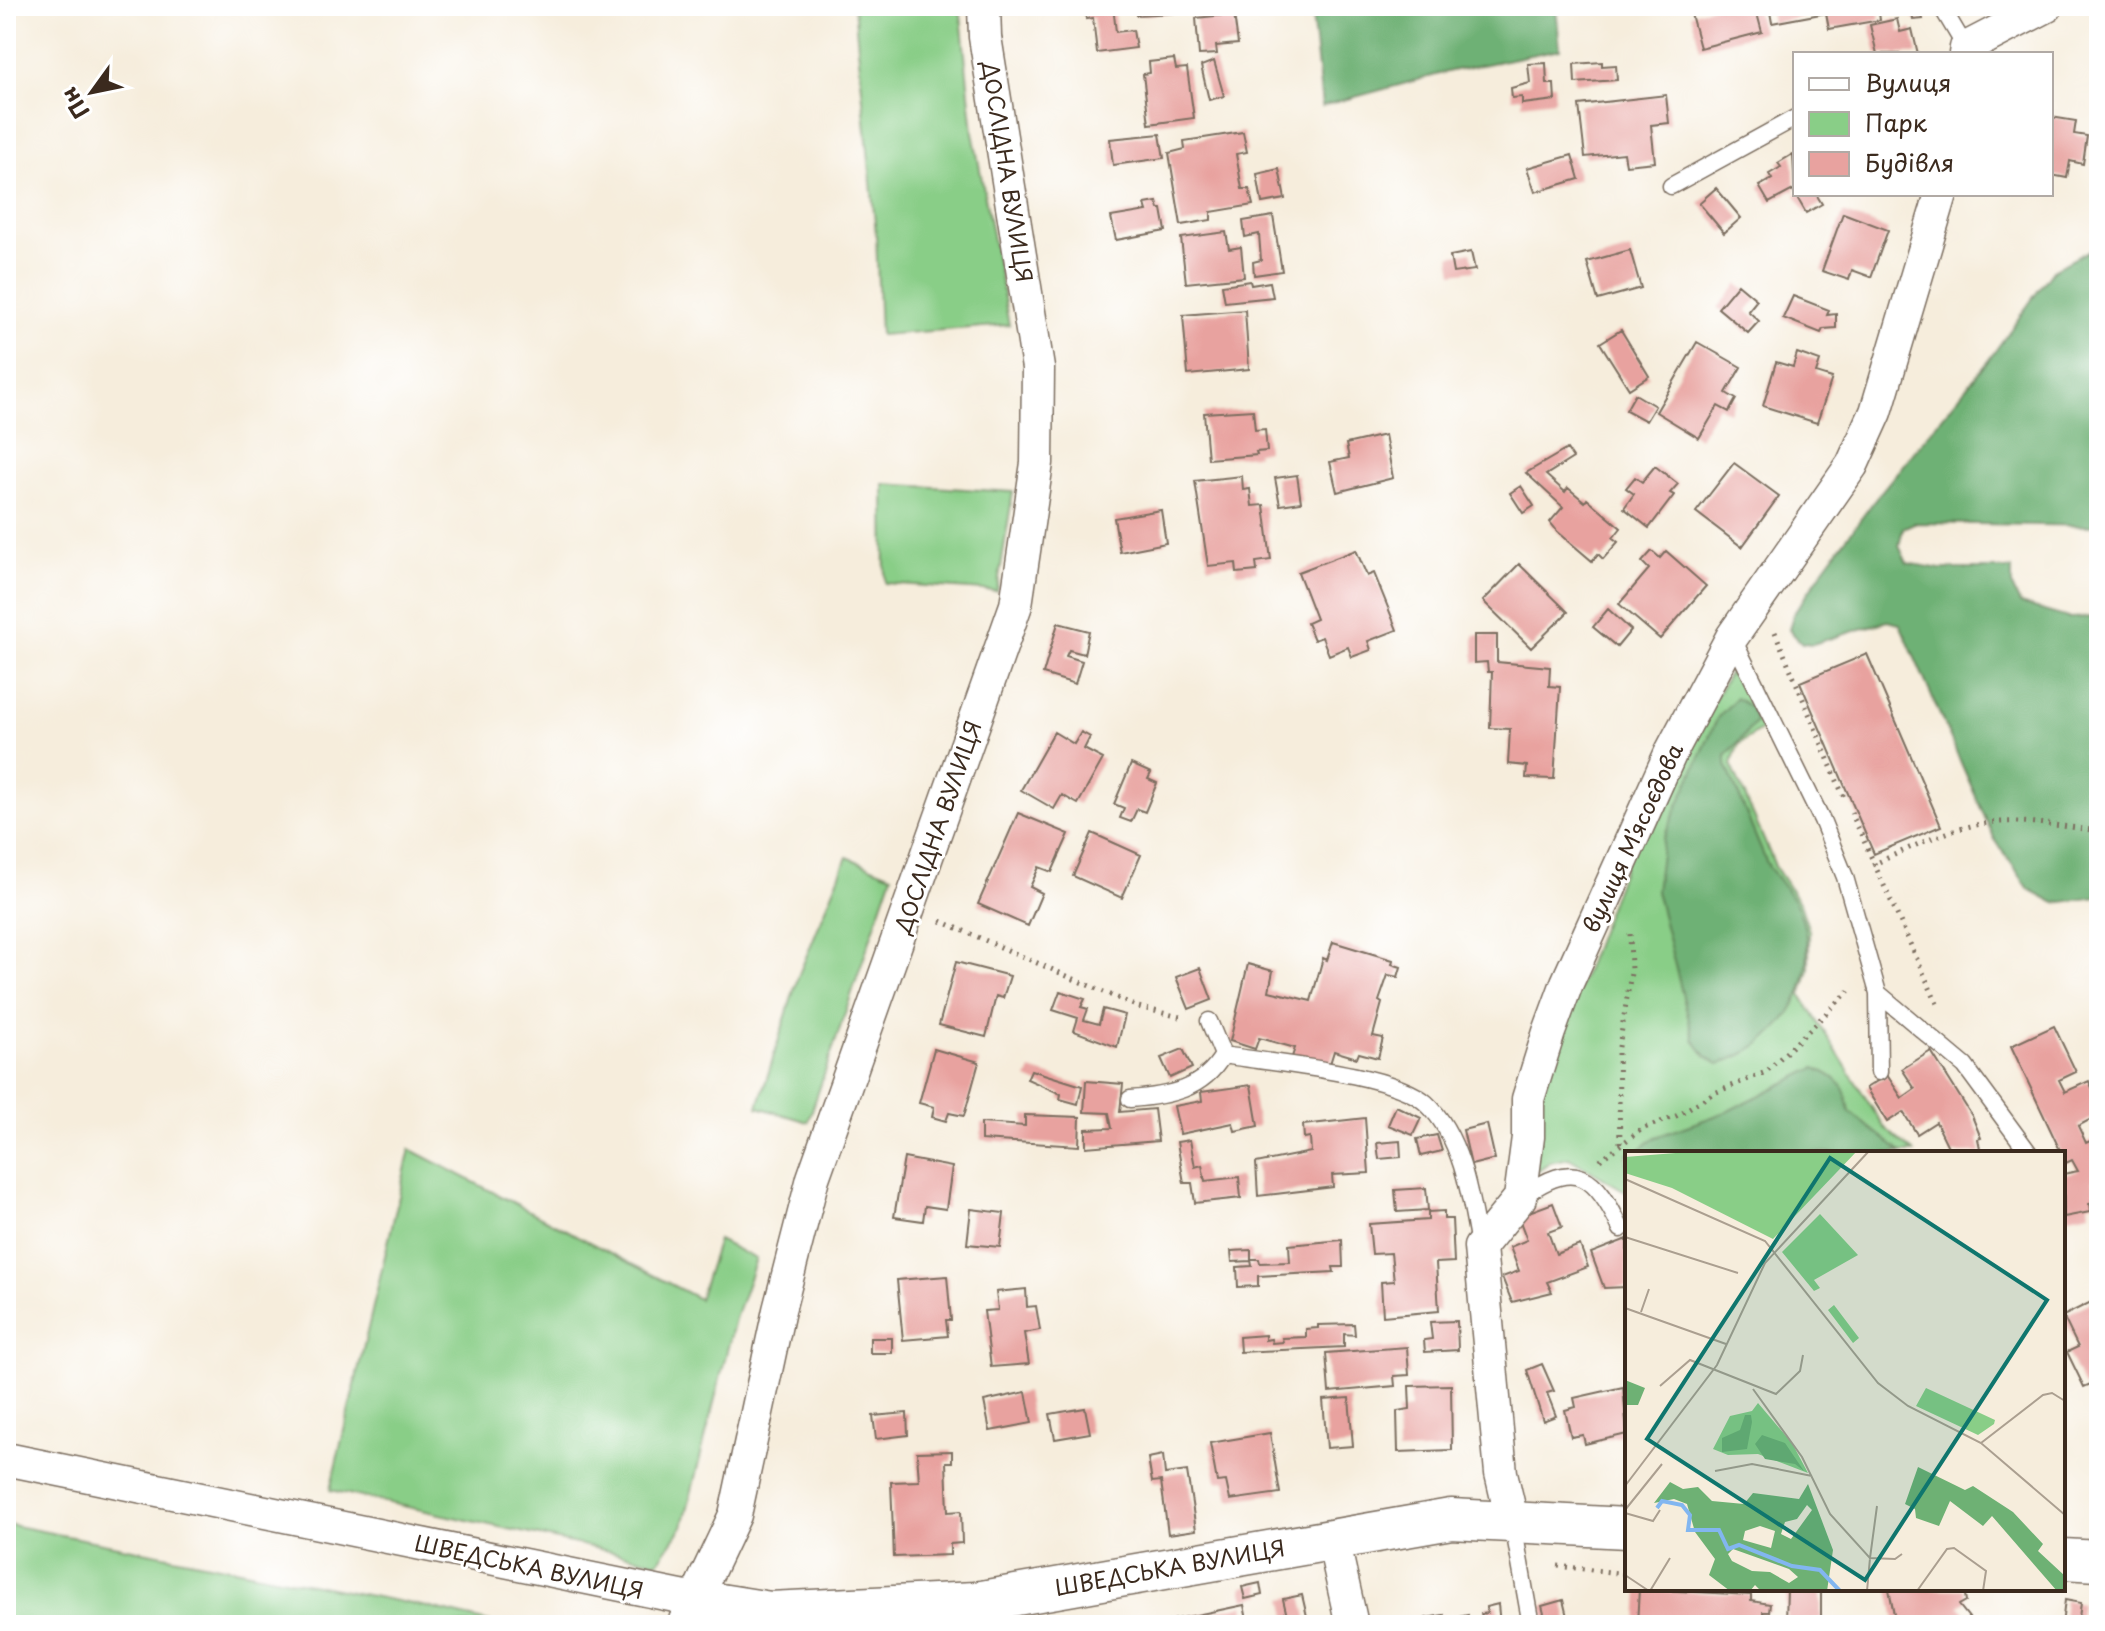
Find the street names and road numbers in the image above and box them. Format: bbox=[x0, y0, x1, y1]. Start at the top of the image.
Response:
street label: ДОСЛІДНА ВУЛИЦЯ bbox=[975, 58, 1042, 285]
street label: ДОСЛІДНА ВУЛИЦЯ bbox=[884, 716, 989, 938]
street label: вулиця Мʼясоєдова bbox=[1573, 737, 1690, 937]
street label: ШВЕДСЬКА ВУЛИЦЯ bbox=[412, 1525, 647, 1606]
street label: ШВЕДСЬКА ВУЛИЦЯ bbox=[1052, 1530, 1287, 1603]

